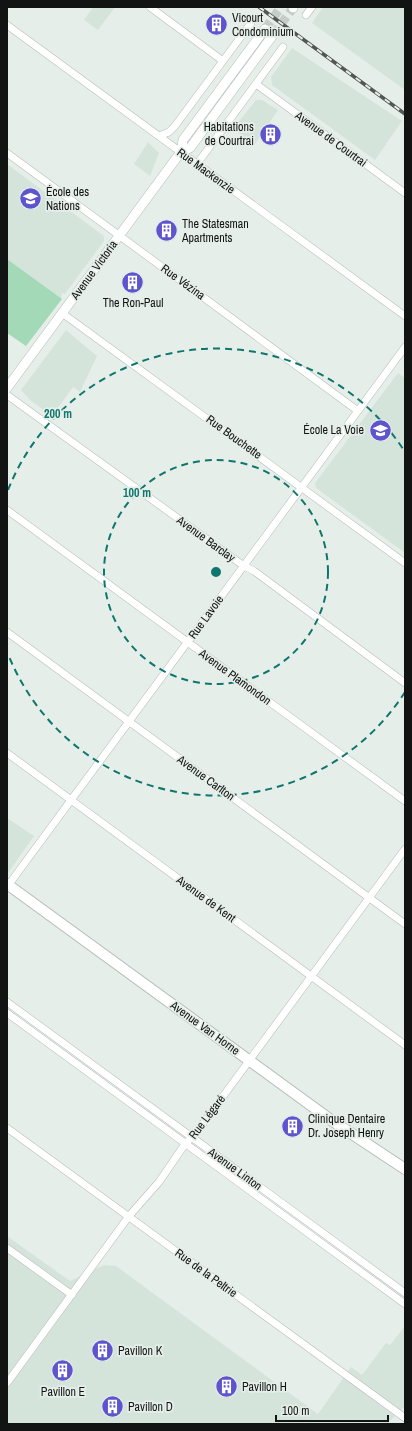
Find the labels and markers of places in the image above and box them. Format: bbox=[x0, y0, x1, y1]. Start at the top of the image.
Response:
place label: Vicourt Condominium bbox=[232, 10, 294, 40]
building icon: Vicourt Condominium bbox=[204, 12, 230, 38]
place label: Habitations de Courtrai bbox=[204, 119, 254, 149]
building icon: Habitations de Courtrai bbox=[257, 121, 283, 147]
place label: École des Nations bbox=[46, 184, 89, 214]
school or university icon: École des Nations bbox=[18, 186, 44, 212]
place label: The Statesman Apartments bbox=[181, 216, 249, 246]
building icon: The Statesman Apartments bbox=[154, 218, 180, 244]
building icon: The Ron-Paul bbox=[120, 269, 146, 295]
place label: The Ron-Paul bbox=[103, 295, 163, 311]
school or university icon: École La Voie bbox=[367, 417, 393, 443]
place label: École La Voie bbox=[303, 422, 364, 438]
centre of rings bbox=[209, 565, 223, 579]
place label: Clinique Dentaire Dr. Joseph Henry bbox=[308, 1111, 385, 1141]
building icon: Clinique Dentaire Dr. Joseph Henry bbox=[279, 1113, 305, 1139]
building icon: Pavillon K bbox=[90, 1338, 116, 1364]
place label: Pavillon K bbox=[118, 1343, 163, 1359]
building icon: Pavillon E bbox=[50, 1358, 76, 1384]
building icon: Pavillon H bbox=[214, 1374, 240, 1400]
place label: Pavillon H bbox=[242, 1379, 287, 1395]
place label: Pavillon E bbox=[41, 1384, 85, 1400]
building icon: Pavillon D bbox=[100, 1394, 126, 1420]
place label: Pavillon D bbox=[128, 1399, 173, 1415]

